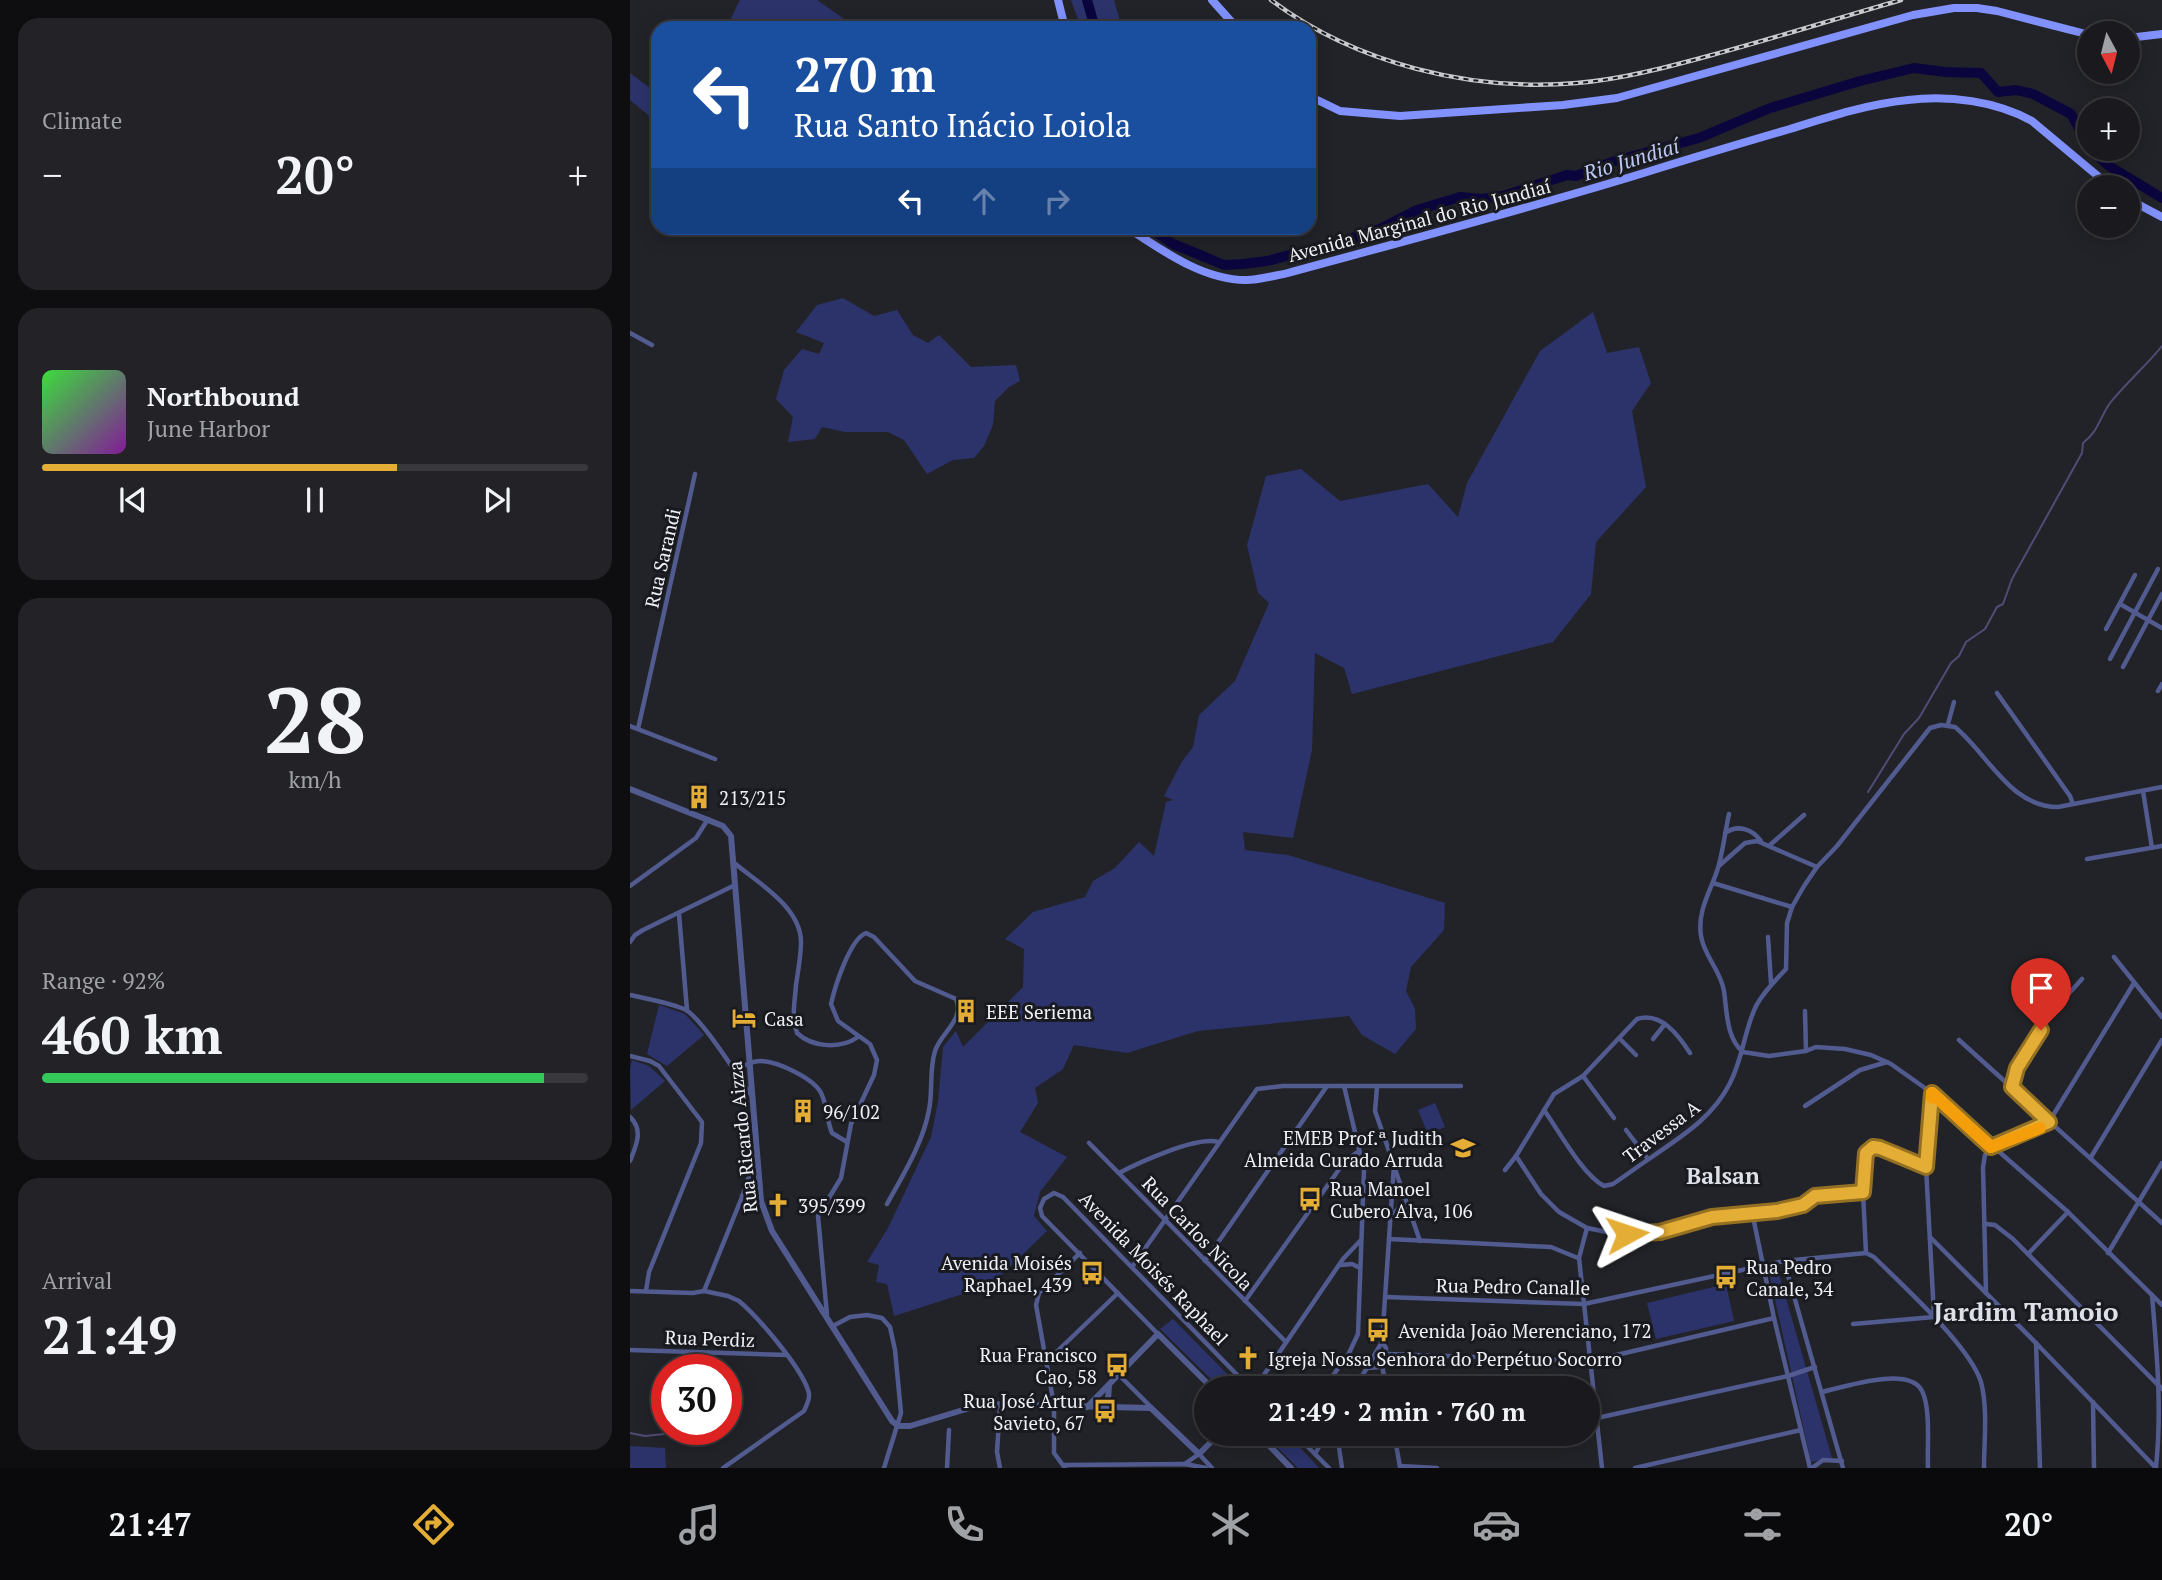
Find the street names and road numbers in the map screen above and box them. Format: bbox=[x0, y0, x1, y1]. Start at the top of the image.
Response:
street label: Avenida Marginal do Rio Jundiaí bbox=[1285, 173, 1554, 267]
street label: Rua Sarandi bbox=[638, 506, 686, 610]
street label: Rua Ricardo Aizza bbox=[722, 1059, 762, 1214]
street label: Travessa A bbox=[1617, 1094, 1705, 1168]
street label: Rua Carlos Nicola bbox=[1137, 1171, 1259, 1296]
street label: Avenida Moisés Raphael bbox=[1074, 1186, 1234, 1350]
street label: Rua Pedro Canalle bbox=[1436, 1272, 1590, 1300]
street label: Rua Perdiz bbox=[664, 1324, 756, 1352]

